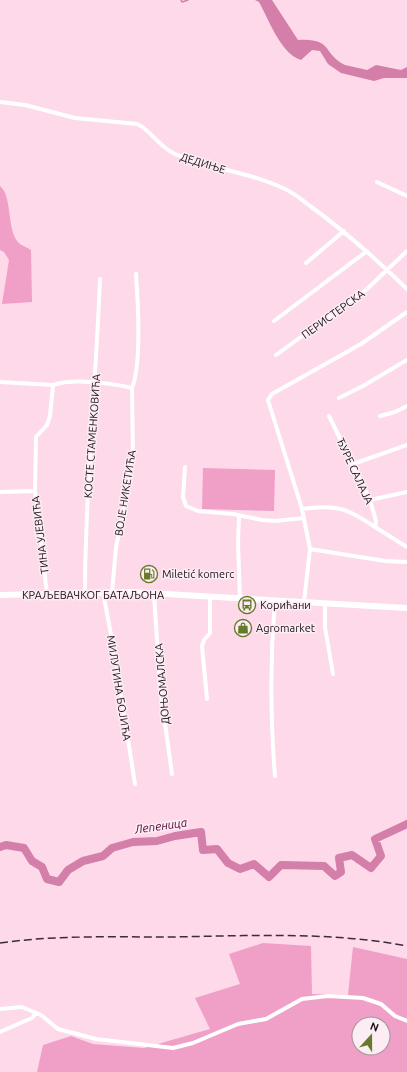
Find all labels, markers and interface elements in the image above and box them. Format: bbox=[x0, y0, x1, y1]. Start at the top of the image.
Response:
street label: ДЕДИЊЕ bbox=[179, 150, 227, 176]
street label: ПЕРИСТЕРСКА bbox=[299, 287, 367, 341]
street label: КОСТЕ СТАМЕНКОВИЋА bbox=[82, 373, 102, 499]
street label: ЂУРЕ САЛАЈА bbox=[334, 436, 376, 507]
street label: ВОЈЕ НИКЕТИЋА bbox=[112, 448, 138, 537]
street label: ТИНА УЈЕВИЋА bbox=[29, 494, 51, 575]
fuel station icon: Miletić komerc bbox=[139, 564, 159, 584]
place label: Miletić komerc bbox=[162, 568, 234, 580]
street label: КРАЉЕВАЧКОГ БАТАЉОНА bbox=[22, 589, 165, 601]
bus stop icon: Корићани bbox=[237, 595, 257, 615]
place label: Корићани bbox=[260, 599, 311, 611]
shop icon: Agromarket bbox=[233, 618, 253, 638]
place label: Agromarket bbox=[256, 622, 316, 634]
street label: МИЛУТИНА БОЈИЋА bbox=[105, 634, 133, 742]
street label: ДОЊОМАЛСКА bbox=[152, 642, 172, 725]
water label: Лепеница bbox=[133, 815, 189, 836]
north arrow bbox=[351, 1016, 391, 1056]
text: N bbox=[369, 1020, 381, 1034]

